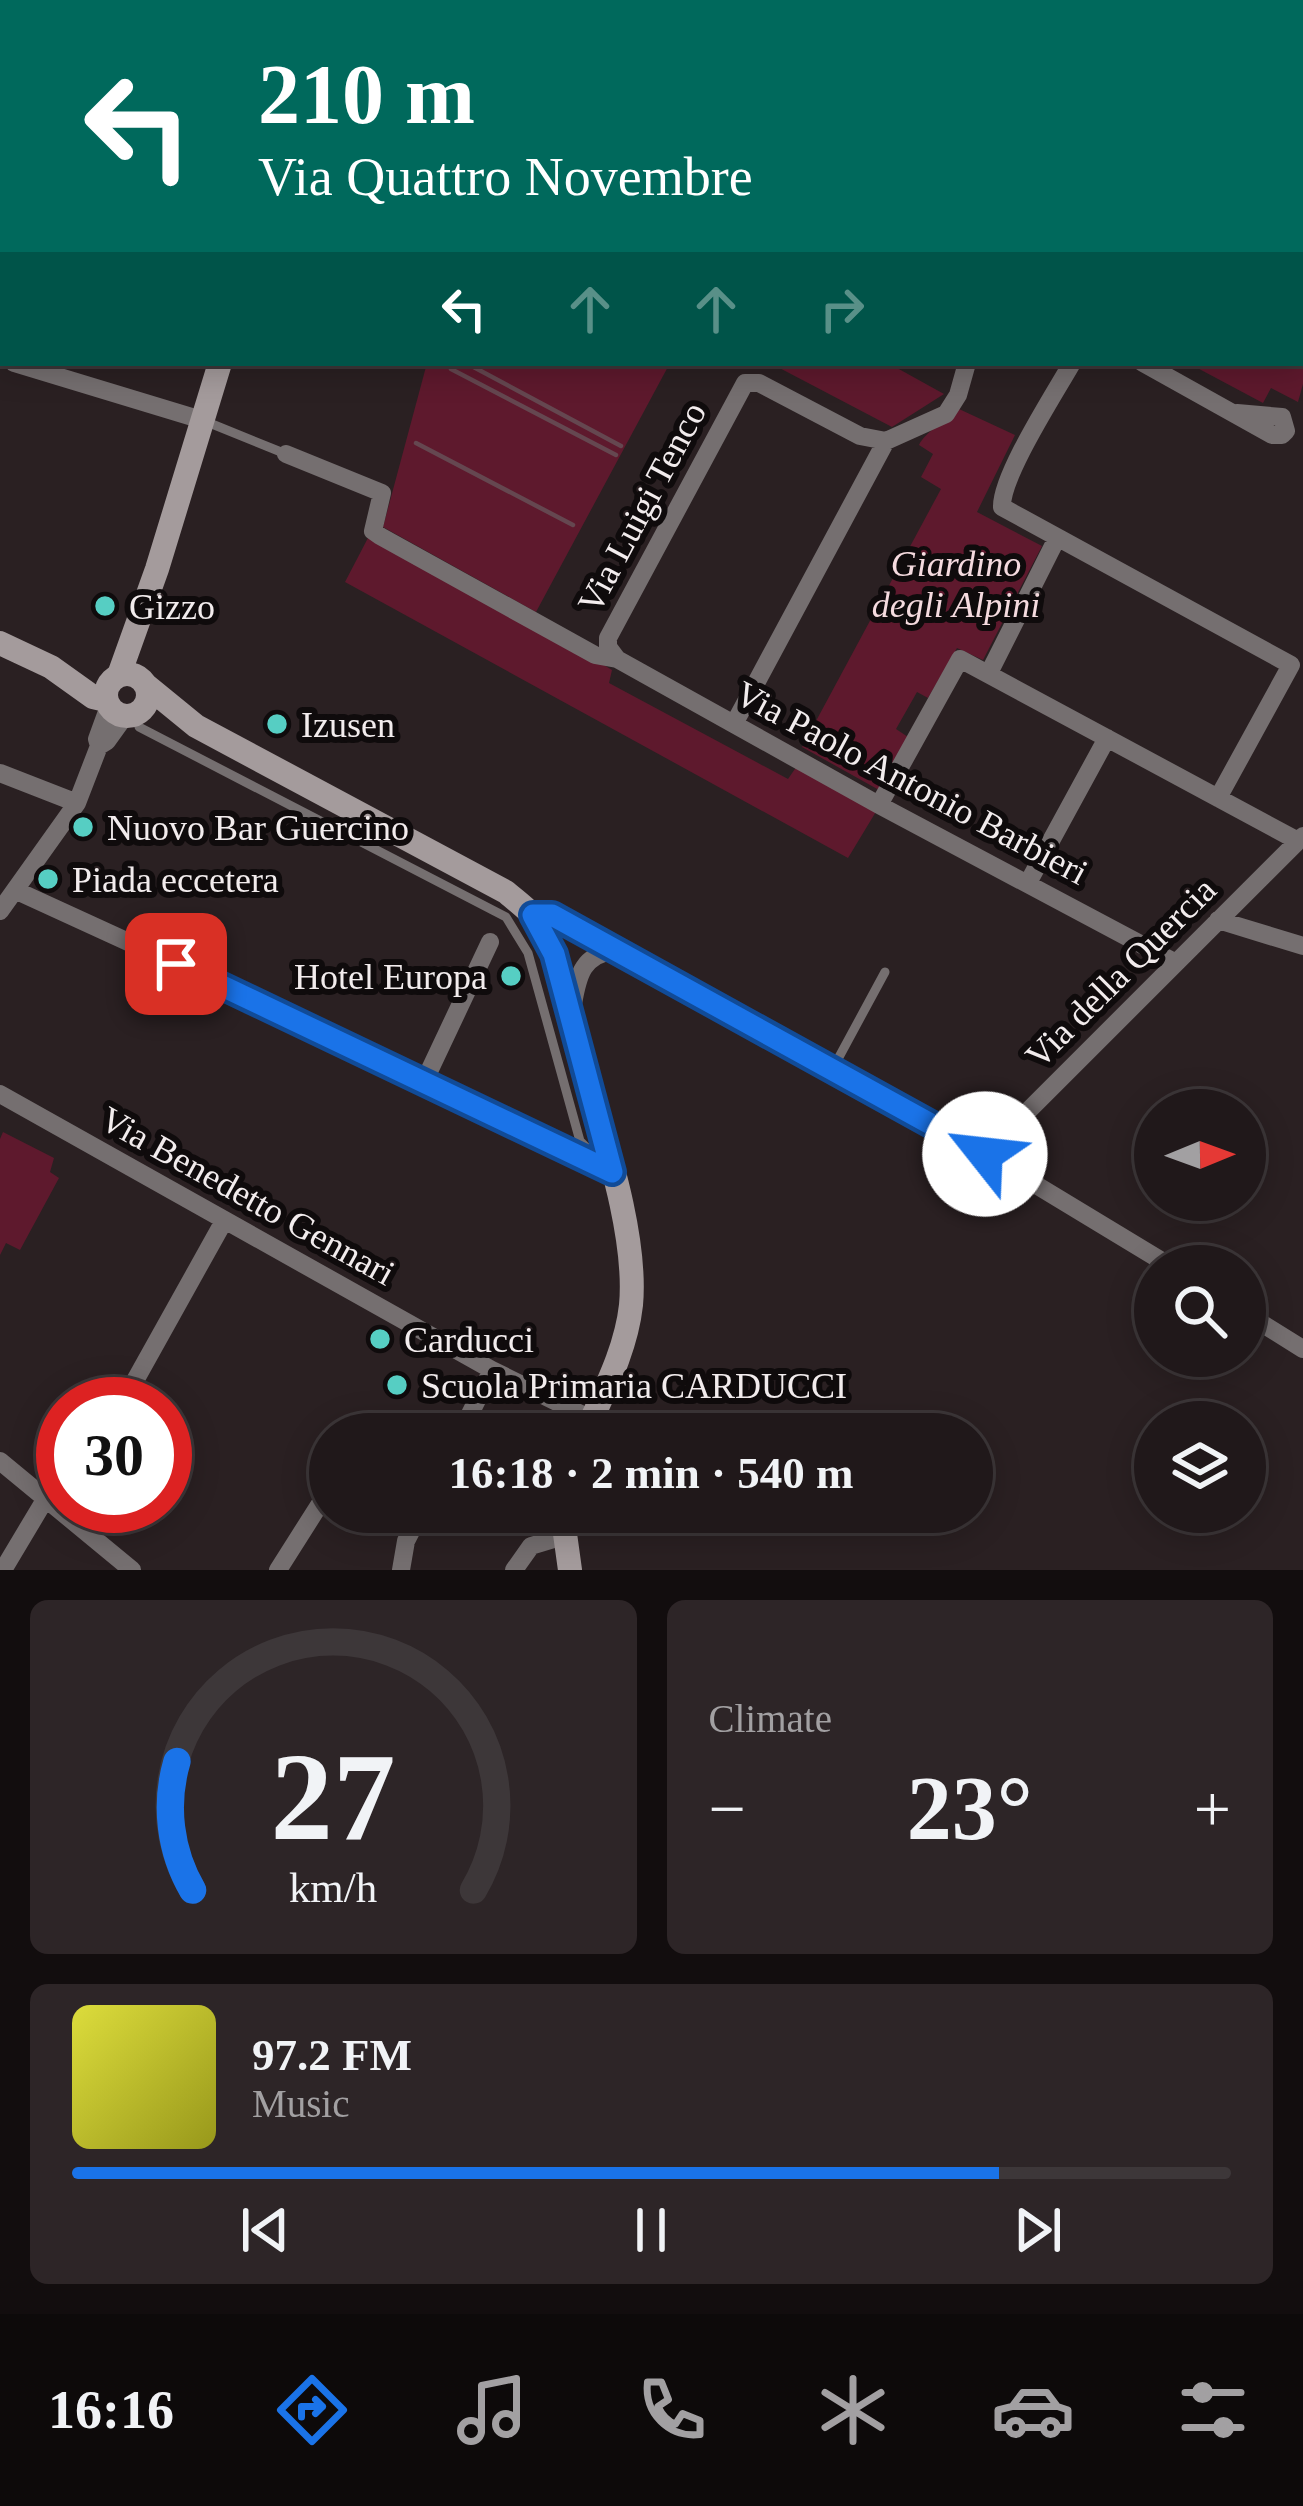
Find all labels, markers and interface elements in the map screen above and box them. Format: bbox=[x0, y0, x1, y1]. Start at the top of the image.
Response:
icon: left bbox=[60, 48, 216, 204]
text: 210 m bbox=[258, 48, 475, 141]
text: Via Quattro Novembre bbox=[258, 147, 753, 207]
icon: left bbox=[431, 276, 497, 342]
icon: ahead bbox=[557, 276, 623, 342]
icon: ahead bbox=[683, 276, 749, 342]
icon: right bbox=[809, 276, 875, 342]
street label: Via Luigi Tenco bbox=[570, 395, 714, 620]
park label: Giardino degli Alpini bbox=[872, 544, 1040, 625]
place label: Gizzo bbox=[129, 587, 215, 627]
marker: Gizzo bbox=[92, 593, 118, 619]
street label: Via Paolo Antonio Barbieri bbox=[729, 673, 1094, 893]
place label: Izusen bbox=[301, 705, 395, 745]
marker: Izusen bbox=[264, 711, 290, 737]
place label: Nuovo Bar Guercino bbox=[107, 808, 409, 848]
marker: Nuovo Bar Guercino bbox=[70, 814, 96, 840]
place label: Piada eccetera bbox=[72, 860, 279, 900]
marker: Piada eccetera bbox=[35, 866, 61, 892]
street label: Via della Quercia bbox=[1018, 870, 1224, 1076]
pin bbox=[125, 913, 227, 1015]
icon: arrive bbox=[143, 931, 209, 997]
place label: Hotel Europa bbox=[294, 957, 487, 997]
marker: Hotel Europa bbox=[498, 963, 524, 989]
north arrow bbox=[1134, 1089, 1266, 1221]
map controls bbox=[1134, 1089, 1266, 1533]
position arrow bbox=[922, 1091, 1048, 1217]
street label: Via Benedetto Gennari bbox=[94, 1098, 401, 1293]
button: search bbox=[1134, 1245, 1266, 1377]
place label: Carducci bbox=[404, 1320, 534, 1360]
marker: Carducci bbox=[367, 1326, 393, 1352]
place label: Scuola Primaria CARDUCCI bbox=[421, 1366, 847, 1406]
marker: Scuola Primaria CARDUCCI bbox=[384, 1372, 410, 1398]
speed limit sign: 30 bbox=[36, 1377, 192, 1533]
button: layers bbox=[1134, 1401, 1266, 1533]
text: 16:18 · 2 min · 540 m bbox=[449, 1448, 854, 1498]
text: Climate bbox=[709, 1697, 832, 1740]
text: 27 bbox=[271, 1728, 396, 1866]
text: 23° bbox=[907, 1759, 1033, 1858]
text: − bbox=[709, 1772, 746, 1845]
text: + bbox=[1194, 1772, 1231, 1845]
text: km/h bbox=[289, 1864, 377, 1911]
text: 97.2 FM bbox=[252, 2030, 412, 2080]
text: Music bbox=[252, 2082, 350, 2125]
icon: previous bbox=[232, 2197, 298, 2263]
icon: pause bbox=[618, 2197, 684, 2263]
icon: next bbox=[1005, 2197, 1071, 2263]
icon: directions bbox=[270, 2368, 354, 2452]
icon: music bbox=[450, 2368, 534, 2452]
icon: phone bbox=[630, 2368, 714, 2452]
icon: climate bbox=[811, 2368, 895, 2452]
icon: car bbox=[991, 2368, 1075, 2452]
icon: filters bbox=[1171, 2368, 1255, 2452]
text: 16:16 bbox=[48, 2380, 174, 2440]

